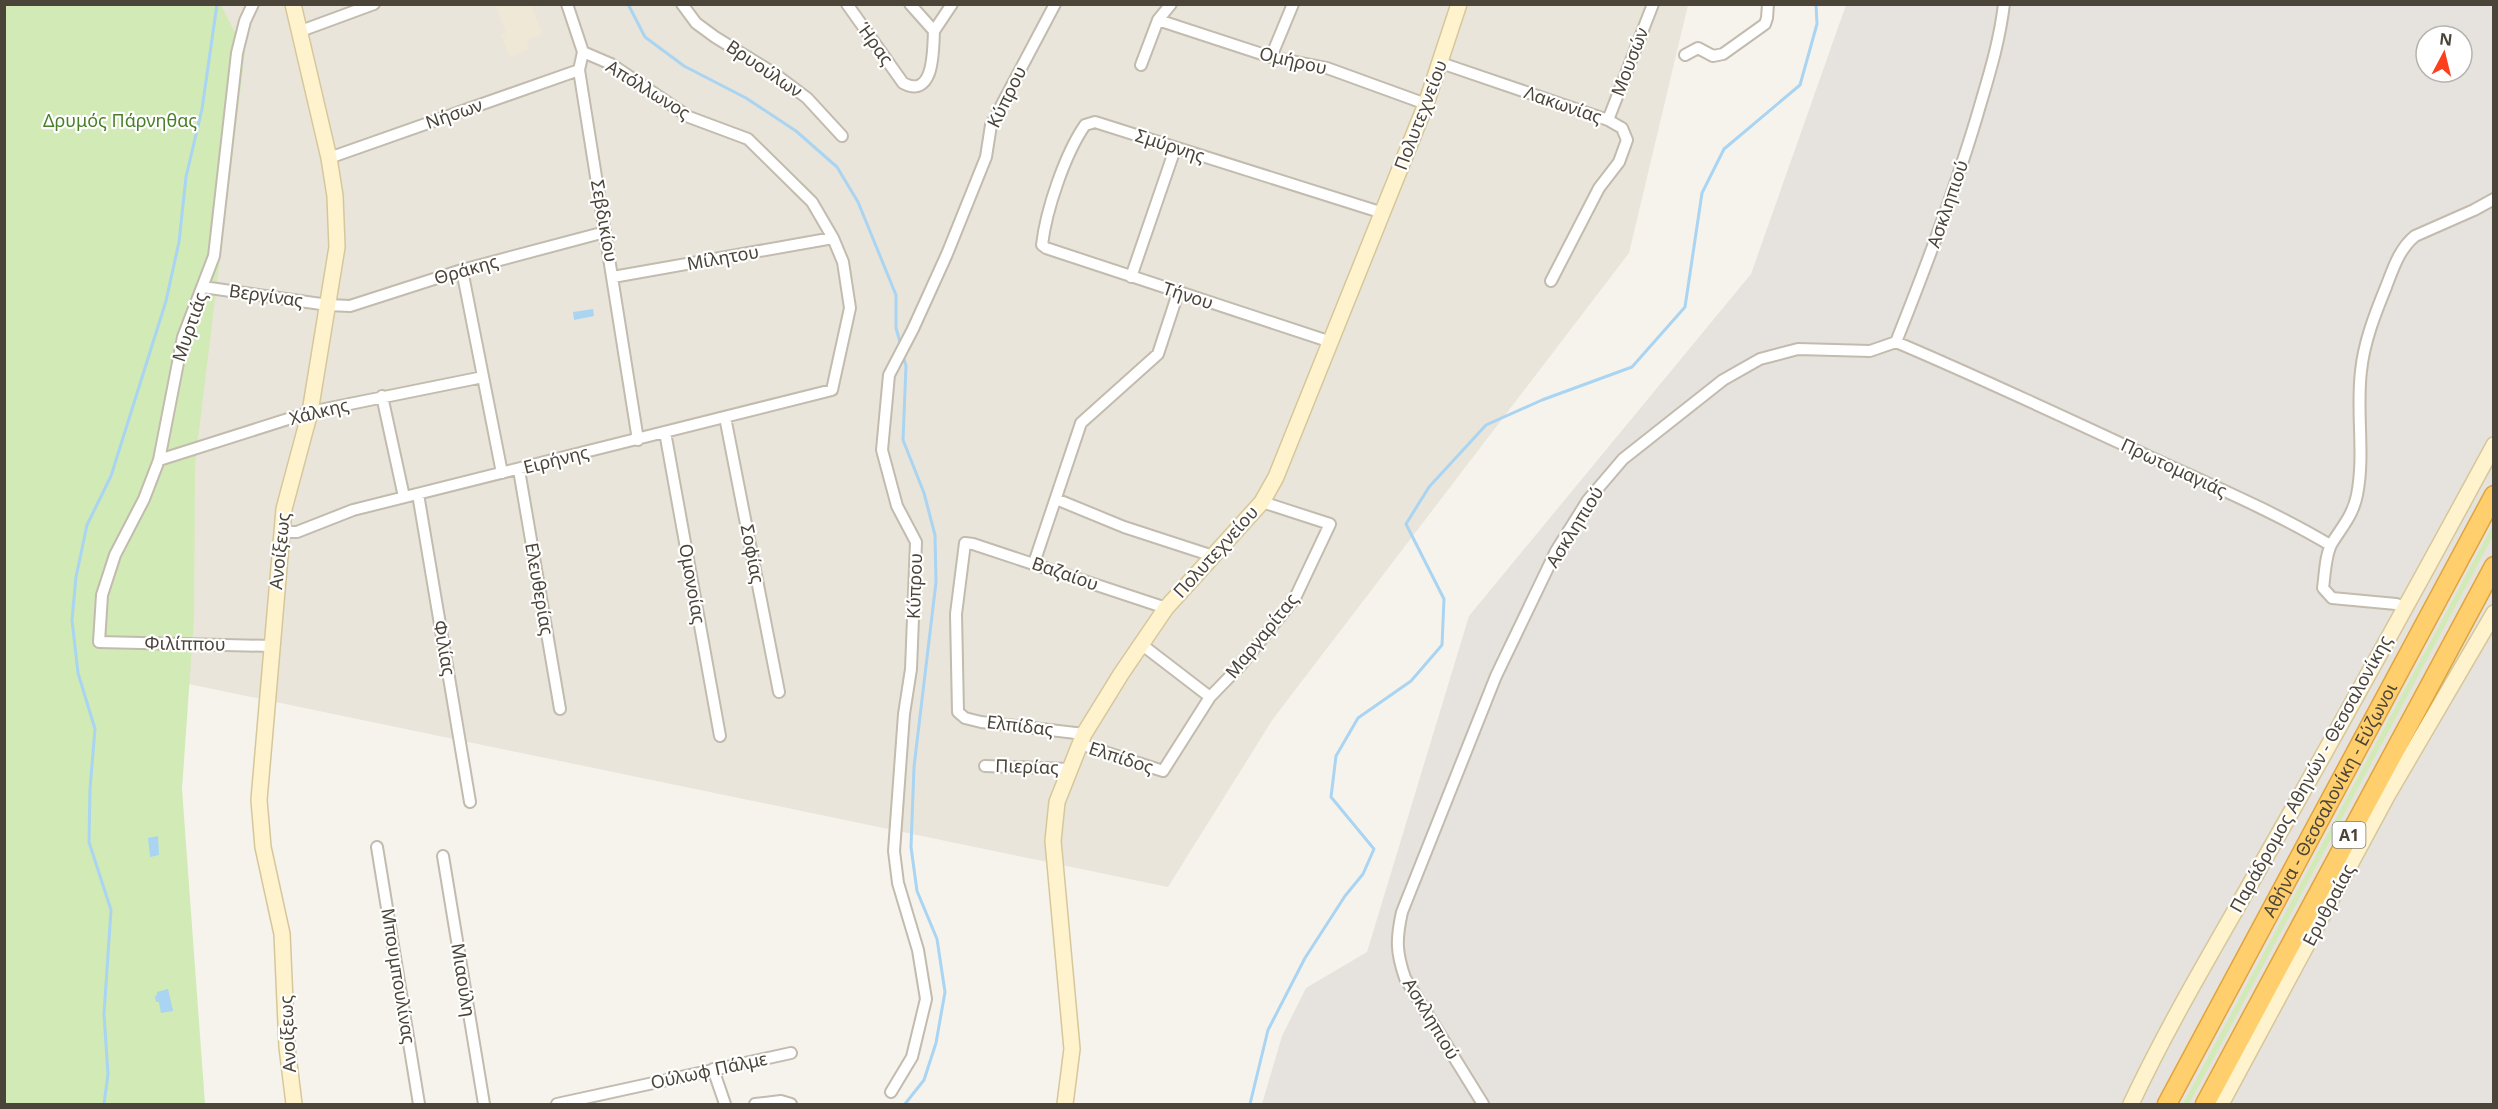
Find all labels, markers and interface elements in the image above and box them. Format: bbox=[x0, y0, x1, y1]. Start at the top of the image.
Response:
street label: Ήρας bbox=[852, 17, 899, 70]
street label: Μουσών bbox=[1605, 24, 1653, 100]
north arrow bbox=[2414, 24, 2474, 84]
text: N bbox=[2438, 27, 2454, 51]
street label: Βρυούλων bbox=[722, 34, 807, 102]
street label: Ομήρου bbox=[1257, 41, 1329, 79]
street label: Απόλλωνος bbox=[602, 54, 695, 125]
street label: Πολυτεχνείου bbox=[1388, 56, 1452, 173]
street label: Κύπρου bbox=[981, 62, 1031, 131]
street label: Λακωνίας bbox=[1521, 80, 1606, 129]
street label: Νήσων bbox=[422, 92, 485, 134]
park label: Δρυμός Πάρνηθας bbox=[43, 108, 197, 132]
street label: Σμύρνης bbox=[1133, 123, 1208, 168]
street label: Ασκληπιού bbox=[1921, 157, 1973, 251]
street label: Σεβδικίου bbox=[586, 178, 624, 264]
street label: Μίλητου bbox=[685, 239, 761, 275]
street label: Θράκης bbox=[431, 248, 501, 290]
street label: Τήνου bbox=[1160, 276, 1217, 314]
street label: Βεργίνας bbox=[228, 278, 305, 312]
street label: Μυρτιάς bbox=[166, 289, 212, 365]
street label: Χάλκης bbox=[287, 392, 351, 430]
street label: Πρωτομαγιάς bbox=[2117, 432, 2232, 502]
street label: Ειρήνης bbox=[521, 439, 591, 479]
street label: Ασκληπιού bbox=[1540, 481, 1609, 572]
street label: Πολυτεχνείου bbox=[1167, 500, 1263, 603]
street label: Ανοίξεως bbox=[263, 511, 295, 591]
street label: Σοφίας bbox=[736, 522, 770, 586]
street label: Ελευθερίας bbox=[520, 541, 560, 637]
street label: Ομονοίας bbox=[674, 542, 712, 626]
street label: Βαζαίου bbox=[1029, 550, 1102, 596]
street label: Κύπρου bbox=[901, 553, 927, 619]
street label: Μαργαρίτας bbox=[1219, 588, 1303, 683]
street label: Φιλίας bbox=[428, 618, 462, 678]
street label: Φιλίππου bbox=[144, 630, 226, 656]
street label: Παράδρομος Αθηνών - Θεσσαλονίκης bbox=[2224, 630, 2397, 917]
street label: Αθήνα - Θεσσαλονίκη - Εύζωνοι bbox=[2257, 678, 2402, 921]
street label: Ελπίδας bbox=[985, 709, 1055, 741]
street label: Ελπίδος bbox=[1086, 735, 1157, 779]
street label: Πιερίας bbox=[995, 753, 1059, 779]
road number: Α1 bbox=[2332, 822, 2366, 848]
street label: Ερυθραίας bbox=[2296, 859, 2360, 950]
street label: Μπουμπουλίνας bbox=[376, 906, 422, 1046]
street label: Μιαούλη bbox=[446, 941, 482, 1018]
street label: Ασκληπιού bbox=[1398, 973, 1466, 1064]
street label: Ανοίξεως bbox=[273, 995, 301, 1073]
street label: Ούλωφ Πάλμε bbox=[648, 1046, 769, 1094]

